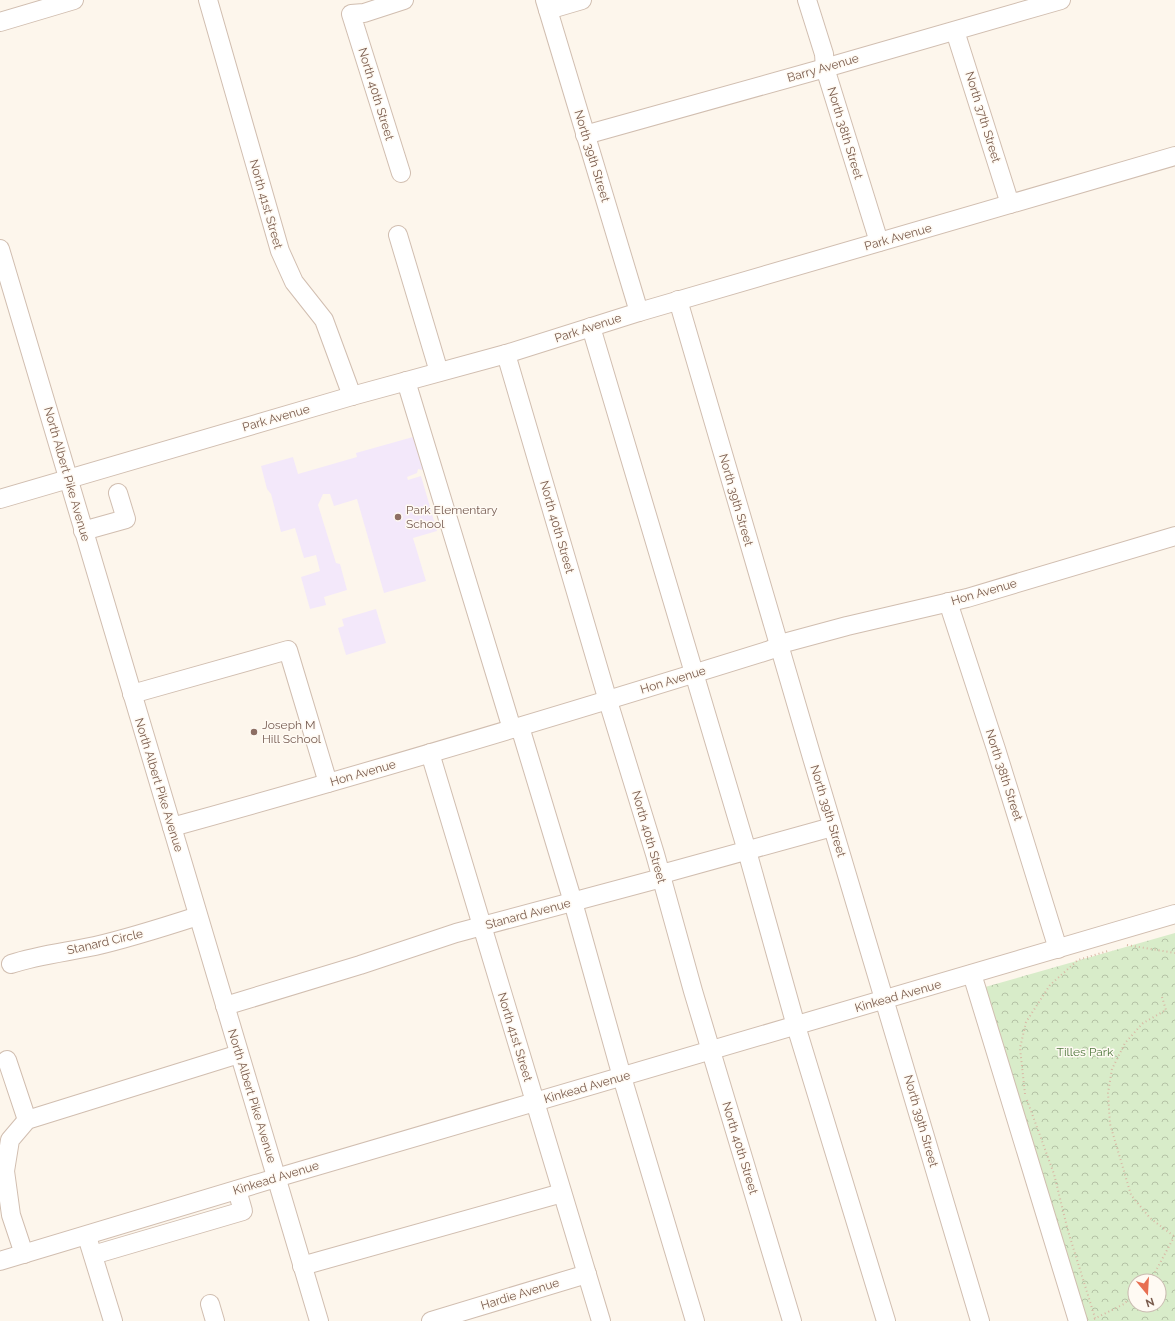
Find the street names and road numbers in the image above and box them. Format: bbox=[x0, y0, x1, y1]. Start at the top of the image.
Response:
street label: North 40th Street bbox=[355, 46, 397, 142]
street label: Barry Avenue bbox=[786, 51, 860, 85]
street label: North 37th Street bbox=[962, 70, 1004, 164]
street label: North 38th Street bbox=[824, 85, 866, 181]
street label: North 39th Street bbox=[571, 108, 613, 204]
street label: North 41st Street bbox=[247, 158, 285, 250]
street label: Park Avenue bbox=[863, 221, 933, 253]
street label: Park Avenue bbox=[553, 311, 623, 345]
street label: Park Avenue bbox=[241, 402, 311, 434]
street label: North Albert Pike Avenue bbox=[41, 405, 93, 543]
street label: North 39th Street bbox=[716, 452, 756, 548]
street label: North 40th Street bbox=[537, 479, 577, 575]
street label: Hon Avenue bbox=[950, 576, 1018, 608]
street label: Hon Avenue bbox=[639, 663, 707, 697]
street label: North Albert Pike Avenue bbox=[132, 716, 186, 854]
street label: North 38th Street bbox=[983, 727, 1025, 823]
street label: Hon Avenue bbox=[329, 757, 397, 789]
street label: North 39th Street bbox=[807, 763, 849, 859]
street label: North 40th Street bbox=[629, 789, 669, 885]
street label: Stanard Avenue bbox=[484, 896, 572, 932]
street label: Stanard Circle bbox=[66, 926, 144, 958]
street label: Kinkead Avenue bbox=[853, 977, 943, 1015]
street label: North 41st Street bbox=[495, 991, 535, 1083]
street label: North Albert Pike Avenue bbox=[225, 1027, 279, 1165]
street label: Kinkead Avenue bbox=[542, 1068, 632, 1106]
street label: North 39th Street bbox=[901, 1073, 941, 1169]
street label: North 40th Street bbox=[719, 1100, 761, 1196]
street label: Kinkead Avenue bbox=[231, 1158, 321, 1198]
street label: Hardie Avenue bbox=[479, 1275, 561, 1313]

